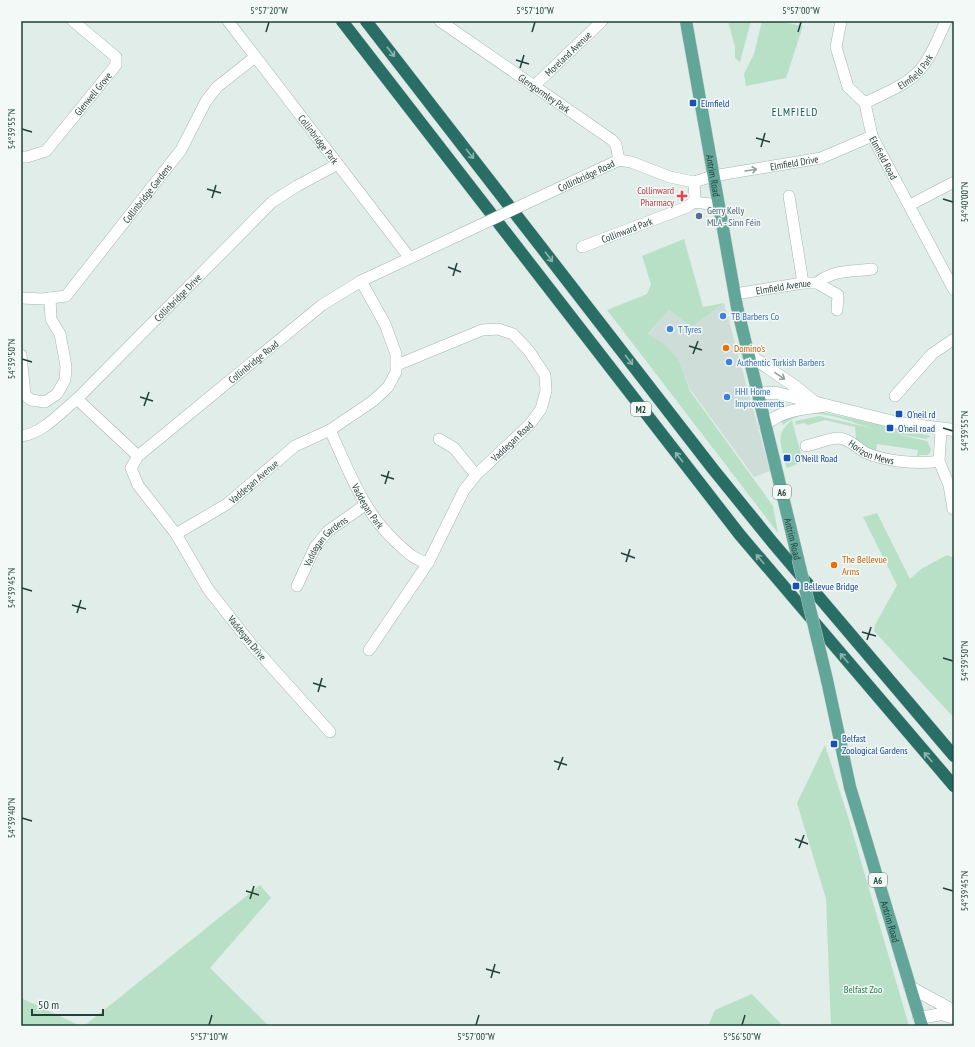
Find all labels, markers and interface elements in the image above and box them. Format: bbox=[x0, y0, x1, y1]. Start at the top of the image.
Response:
text: 5°57'20"W bbox=[250, 4, 288, 17]
text: 5°57'10"W bbox=[516, 4, 554, 17]
text: 5°57'00"W bbox=[782, 4, 820, 17]
street label: Moreland Avenue bbox=[542, 28, 594, 79]
one-way arrow bbox=[386, 46, 395, 57]
street label: Elmfield Park bbox=[895, 52, 936, 92]
street label: Glenwell Grove bbox=[71, 69, 114, 118]
street label: Glengormley Park bbox=[516, 71, 573, 116]
place label: Elmfield bbox=[701, 97, 729, 110]
marker: Elmfield bbox=[688, 98, 698, 108]
district label: ELMFIELD bbox=[772, 105, 818, 119]
text: 54°39'55"N bbox=[5, 109, 18, 149]
street label: Collinbridge Park bbox=[296, 112, 342, 167]
street label: Elmfield Road bbox=[867, 134, 901, 182]
one-way arrow bbox=[466, 149, 475, 160]
street label: Elmfield Drive bbox=[769, 152, 819, 173]
street label: Antrim Road bbox=[703, 153, 724, 198]
street label: Collinbridge Road bbox=[556, 157, 617, 194]
street label: Collinbridge Gardens bbox=[120, 160, 175, 226]
one-way arrow bbox=[744, 165, 757, 173]
text: 54°40'00"N bbox=[958, 182, 971, 222]
place label: Collinward Pharmacy bbox=[637, 184, 674, 209]
marker: Collinward Pharmacy bbox=[677, 191, 687, 201]
place label: Gerry Kelly MLA - Sinn Féin bbox=[707, 204, 761, 229]
marker: Gerry Kelly MLA - Sinn Féin bbox=[694, 211, 704, 221]
street label: Collinward Park bbox=[599, 214, 654, 246]
one-way arrow bbox=[545, 252, 554, 263]
street label: Collinbridge Drive bbox=[151, 271, 204, 324]
street label: Elmfield Avenue bbox=[755, 277, 811, 297]
place label: TB Barbers Co bbox=[731, 310, 779, 323]
marker: TB Barbers Co bbox=[718, 311, 728, 321]
place label: T Tyres bbox=[678, 323, 702, 336]
marker: T Tyres bbox=[665, 324, 675, 334]
street label: Collinbridge Road bbox=[225, 337, 281, 386]
text: 54°39'50"N bbox=[5, 339, 18, 379]
place label: Domino's bbox=[734, 342, 766, 355]
marker: Domino's bbox=[721, 343, 731, 353]
one-way arrow bbox=[624, 355, 633, 366]
place label: Authentic Turkish Barbers bbox=[737, 356, 825, 369]
marker: Authentic Turkish Barbers bbox=[724, 357, 734, 367]
one-way arrow bbox=[774, 372, 785, 380]
place label: HHI Home Improvements bbox=[735, 385, 785, 410]
marker: HHI Home Improvements bbox=[722, 392, 732, 402]
road number: M2 bbox=[631, 402, 651, 416]
place label: O'neil rd bbox=[907, 408, 936, 421]
marker: O'neil rd bbox=[894, 409, 904, 419]
text: 54°39'55"N bbox=[958, 411, 971, 451]
street label: Vaddegan Road bbox=[487, 418, 536, 465]
place label: O'neil road bbox=[898, 422, 935, 435]
marker: O'neil road bbox=[885, 423, 895, 433]
street label: Horizon Mews bbox=[846, 436, 896, 467]
one-way arrow bbox=[675, 451, 683, 462]
place label: O'Neill Road bbox=[795, 452, 838, 465]
marker: O'Neill Road bbox=[782, 453, 792, 463]
street label: Vaddegan Avenue bbox=[225, 457, 281, 507]
street label: Vaddegan Park bbox=[349, 480, 387, 531]
road number: A6 bbox=[773, 485, 791, 499]
street label: Vaddegan Gardens bbox=[300, 513, 350, 570]
street label: Antrim Road bbox=[782, 517, 804, 561]
one-way arrow bbox=[755, 553, 764, 564]
place label: The Bellevue Arms bbox=[842, 553, 887, 578]
marker: The Bellevue Arms bbox=[829, 560, 839, 570]
text: 54°39'45"N bbox=[5, 568, 18, 608]
place label: Bellevue Bridge bbox=[804, 580, 858, 593]
marker: Bellevue Bridge bbox=[791, 581, 801, 591]
street label: Vaddegan Drive bbox=[224, 612, 269, 663]
text: 54°39'50"N bbox=[958, 641, 971, 681]
one-way arrow bbox=[840, 653, 849, 663]
place label: Belfast Zoological Gardens bbox=[842, 732, 908, 757]
marker: Belfast Zoological Gardens bbox=[829, 739, 839, 749]
one-way arrow bbox=[924, 751, 933, 762]
text: 54°39'40"N bbox=[5, 798, 18, 838]
text: 54°39'45"N bbox=[958, 871, 971, 911]
road number: A6 bbox=[869, 873, 887, 887]
street label: Antrim Road bbox=[878, 899, 903, 944]
park label: Belfast Zoo bbox=[844, 983, 882, 996]
scale bar bbox=[32, 991, 103, 1017]
text: 50 m bbox=[38, 997, 59, 1012]
text: 5°57'10"W bbox=[190, 1030, 228, 1043]
text: 5°57'00"W bbox=[457, 1030, 495, 1043]
text: 5°56'50"W bbox=[723, 1030, 761, 1043]

